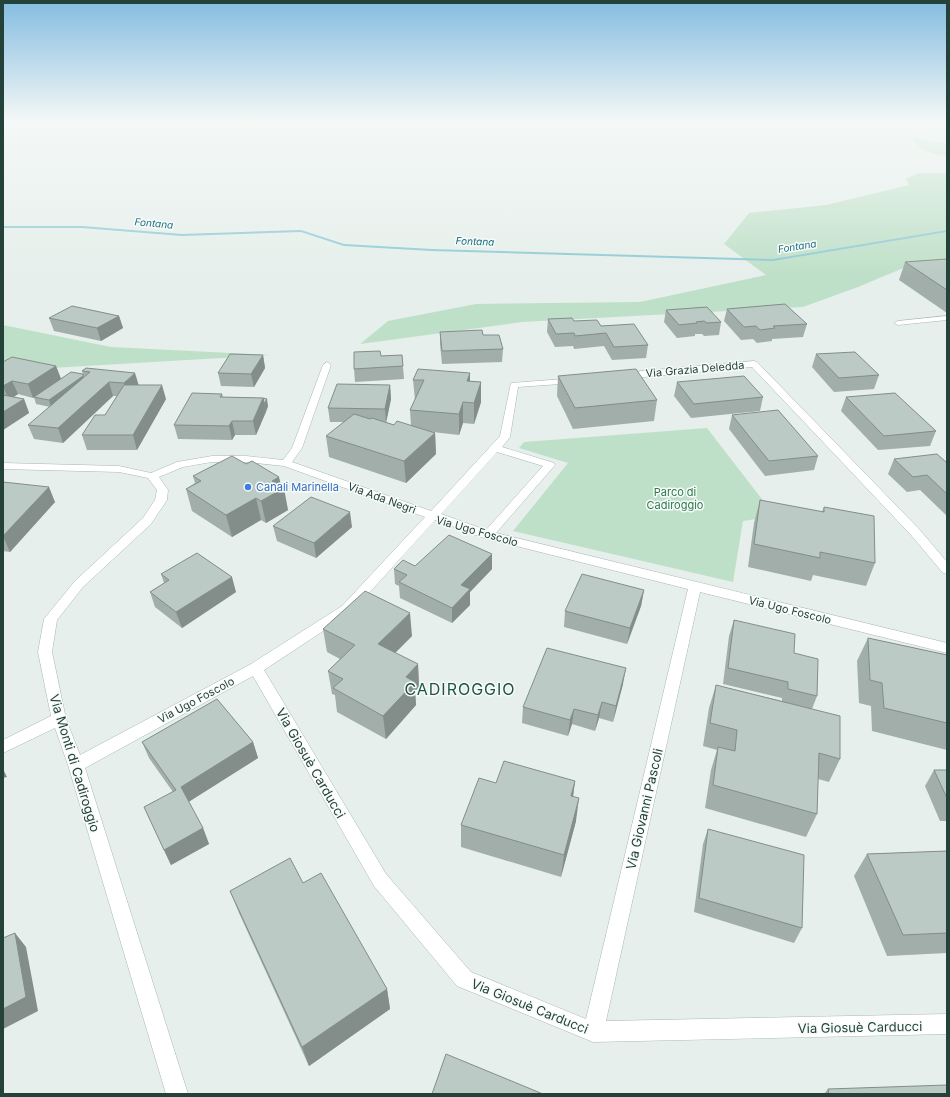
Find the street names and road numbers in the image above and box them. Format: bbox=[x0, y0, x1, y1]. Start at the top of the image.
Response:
street label: Via Grazia Deledda bbox=[645, 358, 745, 380]
street label: Via Ada Negri bbox=[346, 479, 418, 517]
street label: Via Ugo Foscolo bbox=[434, 513, 520, 550]
street label: Via Ugo Foscolo bbox=[747, 593, 833, 627]
street label: Via Ugo Foscolo bbox=[155, 674, 237, 726]
street label: Via Monti di Cadiroggio bbox=[46, 692, 104, 834]
street label: Via Giosuè Carducci bbox=[273, 705, 349, 821]
street label: Via Giovanni Pascoli bbox=[622, 747, 666, 871]
street label: Via Giosuè Carducci bbox=[469, 975, 591, 1037]
street label: Via Giosuè Carducci bbox=[798, 1018, 922, 1036]

